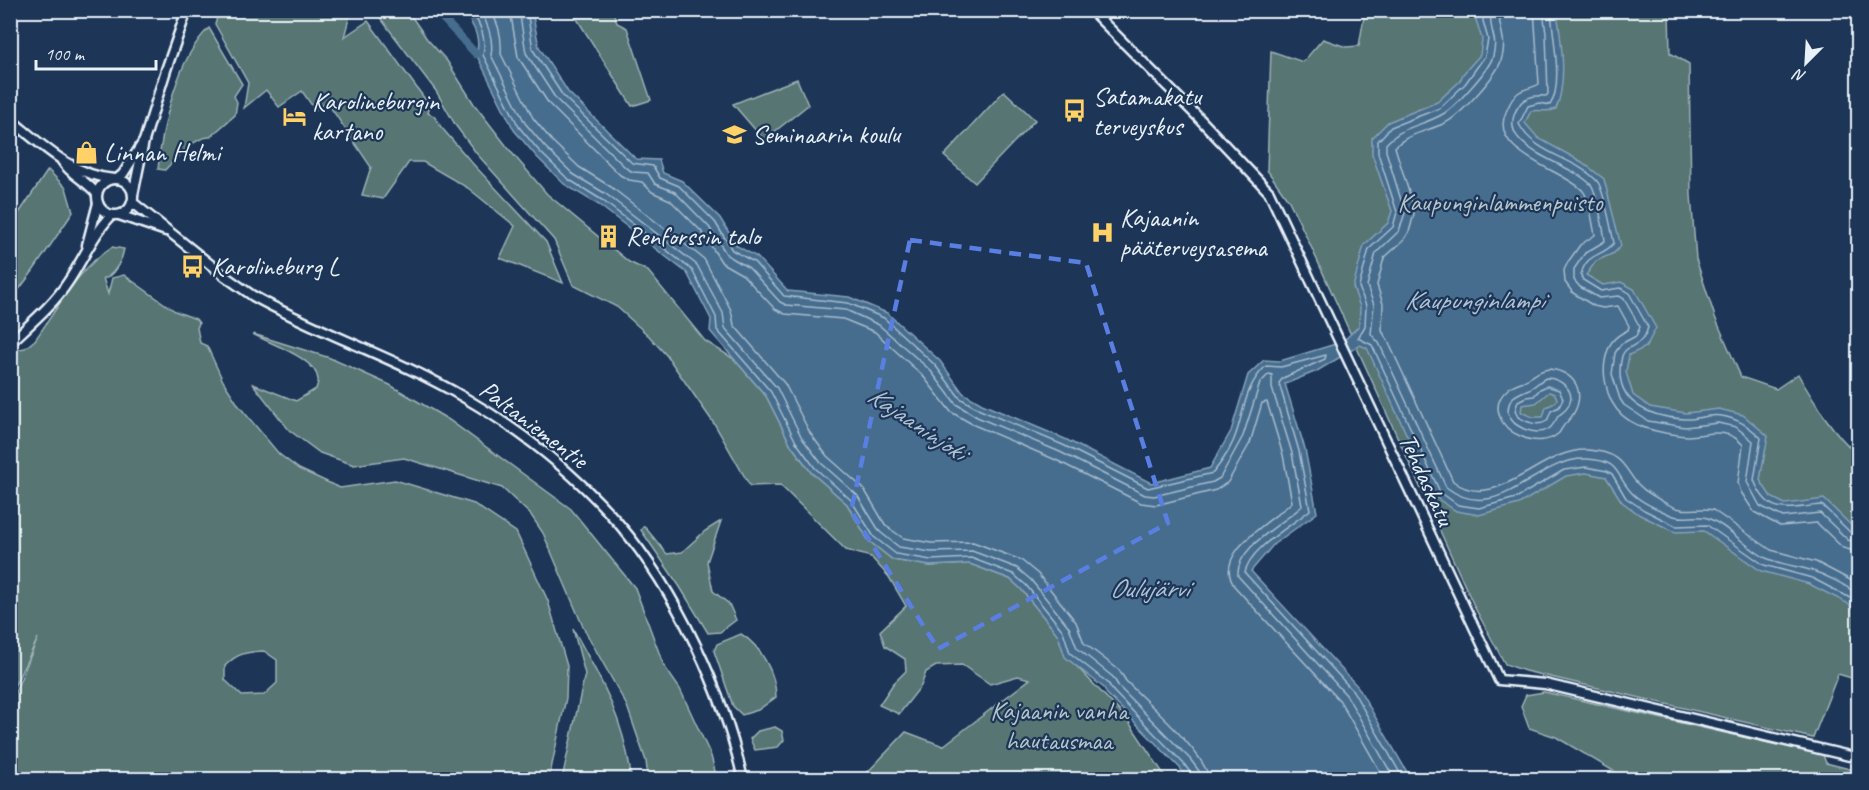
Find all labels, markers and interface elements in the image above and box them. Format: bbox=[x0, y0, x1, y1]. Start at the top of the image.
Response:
scale bar bbox=[36, 33, 156, 71]
north arrow bbox=[1776, 33, 1836, 93]
text: 100 m bbox=[45, 43, 86, 65]
text: N bbox=[1789, 63, 1809, 87]
place label: Satamakatu terveyskus bbox=[1093, 80, 1204, 143]
place label: Karolineburgin kartano bbox=[312, 85, 441, 148]
bus stop icon: Satamakatu terveyskus bbox=[1062, 98, 1088, 124]
hotel icon: Karolineburgin kartano bbox=[281, 103, 307, 129]
place label: Seminaarin koulu bbox=[752, 118, 903, 151]
school or university icon: Seminaarin koulu bbox=[721, 121, 747, 147]
place label: Linnan Helmi bbox=[104, 136, 223, 169]
shop icon: Linnan Helmi bbox=[73, 139, 99, 165]
park label: Kaupunginlammenpuisto bbox=[1398, 186, 1604, 219]
place label: Kajaanin pääterveysasema bbox=[1120, 201, 1268, 264]
hospital icon: Kajaanin pääterveysasema bbox=[1089, 219, 1115, 245]
place label: Renforssin talo bbox=[626, 220, 763, 253]
building icon: Renforssin talo bbox=[595, 223, 621, 249]
place label: Karolineburg L bbox=[211, 250, 340, 283]
bus stop icon: Karolineburg L bbox=[180, 253, 206, 279]
water label: Kaupunginlampi bbox=[1404, 283, 1550, 317]
street label: Paltaniementie bbox=[473, 373, 597, 477]
water label: Kajaaninjoki bbox=[862, 378, 978, 472]
street label: Tehdaskatu bbox=[1391, 428, 1463, 532]
water label: Oulujärvi bbox=[1109, 571, 1196, 605]
park label: Kajaanin vanha hautausmaa bbox=[990, 694, 1130, 757]

